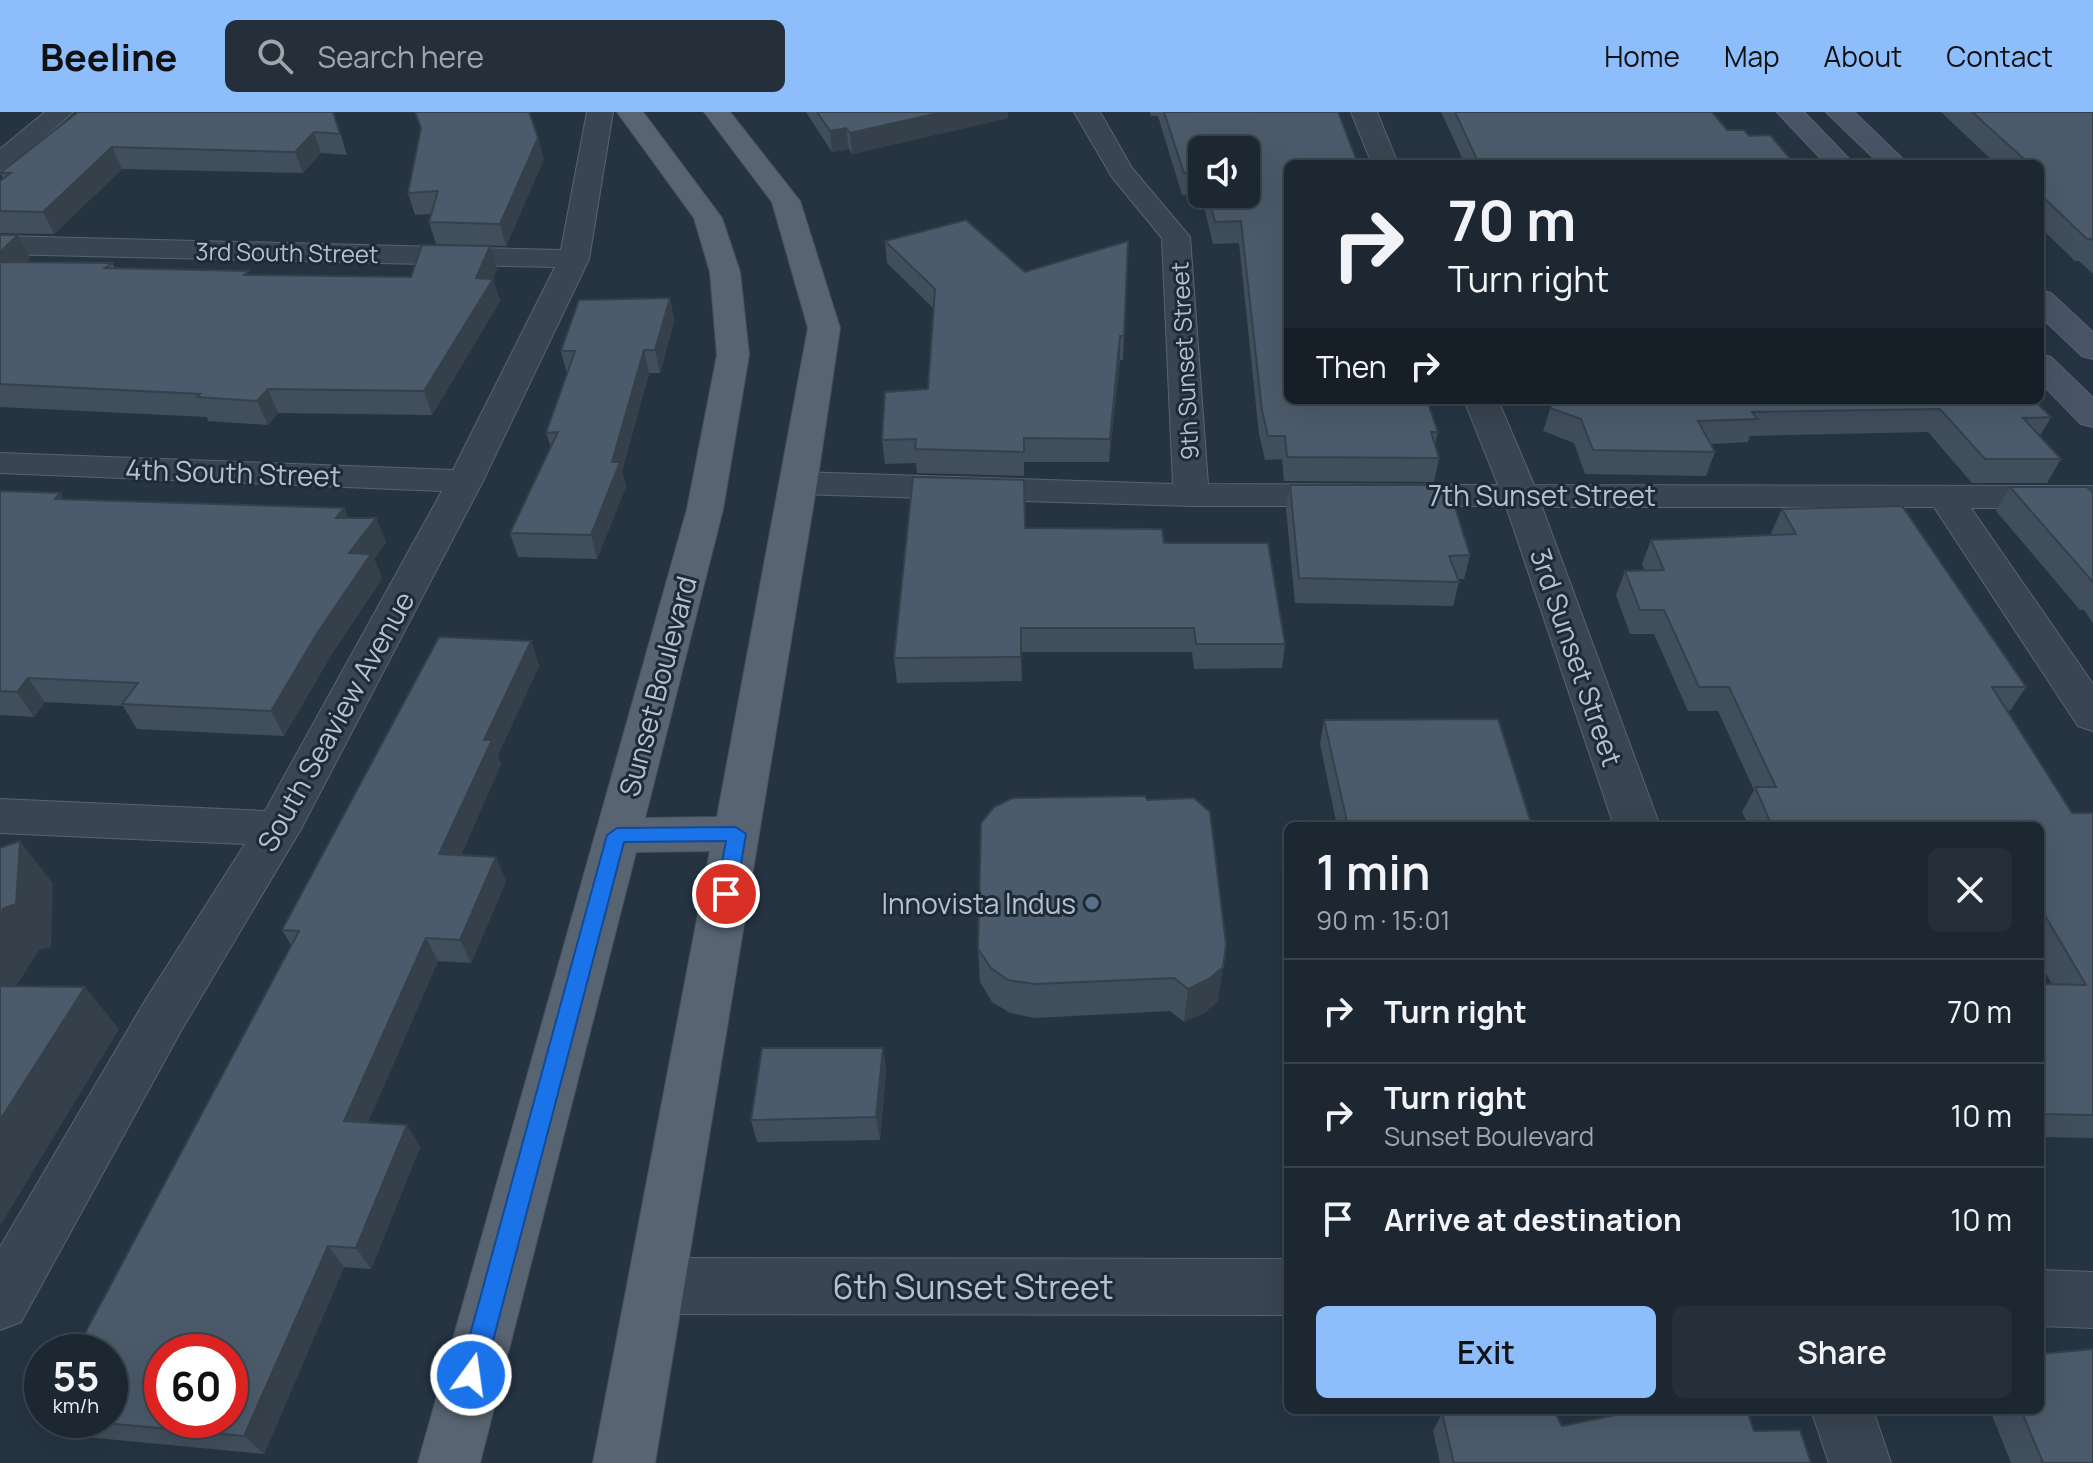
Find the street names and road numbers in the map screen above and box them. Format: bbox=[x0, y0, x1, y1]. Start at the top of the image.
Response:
street label: 3rd South Street bbox=[195, 234, 379, 270]
street label: 9th Sunset Street bbox=[1162, 261, 1206, 461]
street label: 4th South Street bbox=[124, 449, 342, 495]
street label: 7th Sunset Street bbox=[1428, 476, 1656, 514]
street label: 3rd Sunset Street bbox=[1522, 543, 1632, 771]
street label: Sunset Boulevard bbox=[609, 572, 705, 800]
street label: South Seaview Avenue bbox=[248, 584, 422, 858]
street label: 6th Sunset Street bbox=[832, 1263, 1114, 1309]

